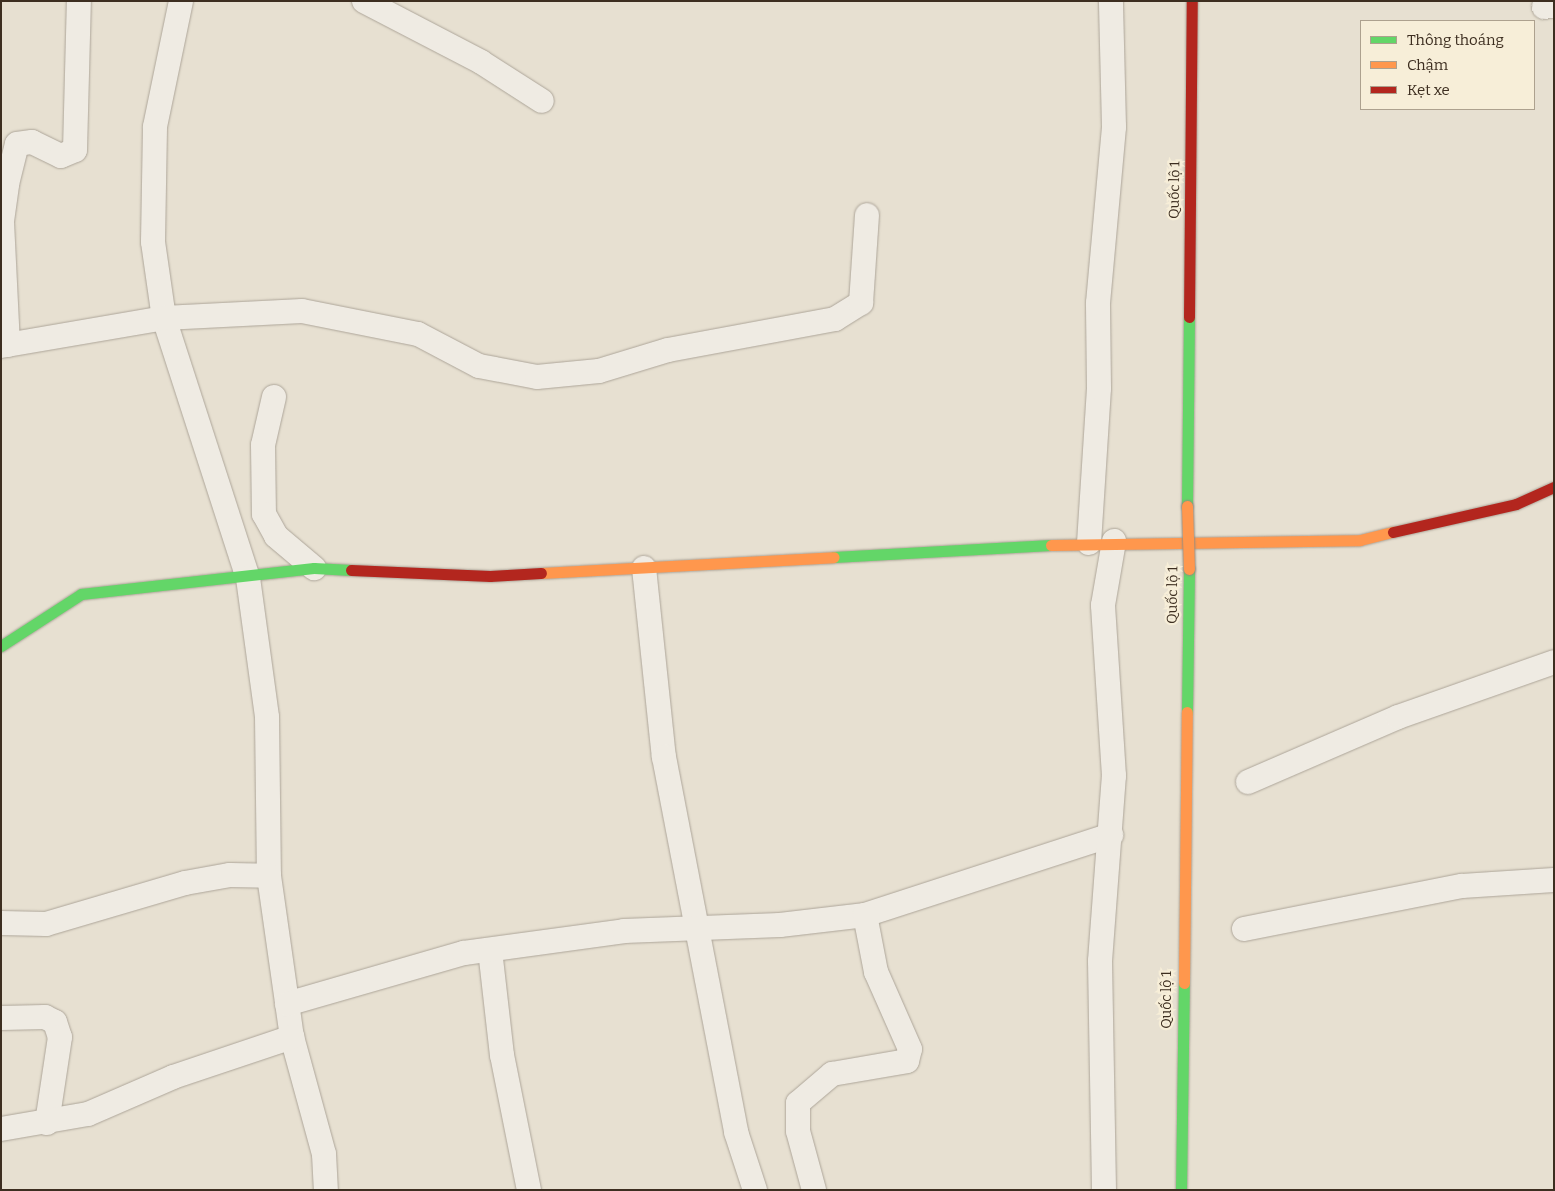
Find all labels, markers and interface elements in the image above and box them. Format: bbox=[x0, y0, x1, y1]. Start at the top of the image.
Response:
legend bbox=[1360, 20, 1535, 110]
text: Thông thoáng bbox=[1407, 31, 1504, 49]
text: Chậm bbox=[1407, 56, 1448, 74]
text: Kẹt xe bbox=[1407, 81, 1450, 99]
street label: Quốc lộ 1 bbox=[1166, 161, 1184, 219]
street label: Quốc lộ 1 bbox=[1164, 566, 1182, 624]
street label: Quốc lộ 1 bbox=[1159, 971, 1175, 1029]

